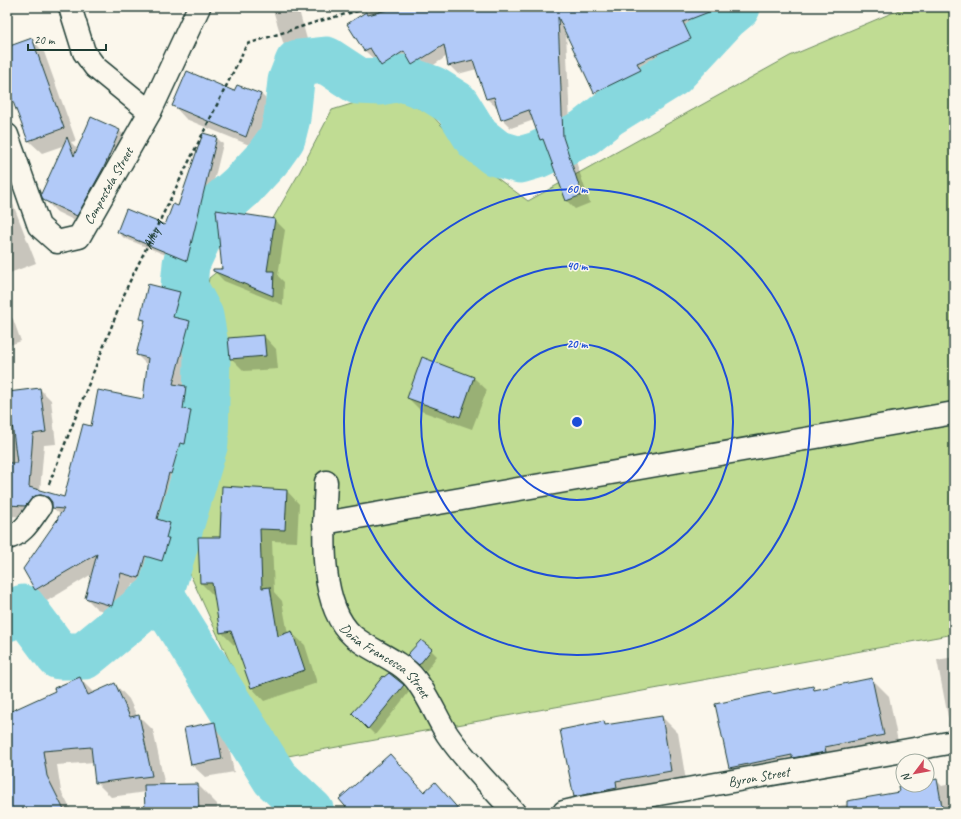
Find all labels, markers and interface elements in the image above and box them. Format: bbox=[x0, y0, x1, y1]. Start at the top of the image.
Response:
scale bar bbox=[28, 26, 106, 52]
text: 20 m bbox=[34, 32, 56, 48]
street label: Compostela Street bbox=[80, 143, 138, 228]
text: 60 m bbox=[567, 181, 589, 197]
street label: Alley 1 bbox=[139, 216, 168, 252]
text: 40 m bbox=[567, 258, 588, 274]
text: 20 m bbox=[567, 336, 588, 352]
centre of rings bbox=[570, 415, 584, 429]
street label: Doña Francesca Street bbox=[336, 620, 434, 702]
north arrow bbox=[895, 753, 935, 793]
street label: Byron Street bbox=[727, 763, 793, 791]
text: N bbox=[898, 770, 914, 785]

